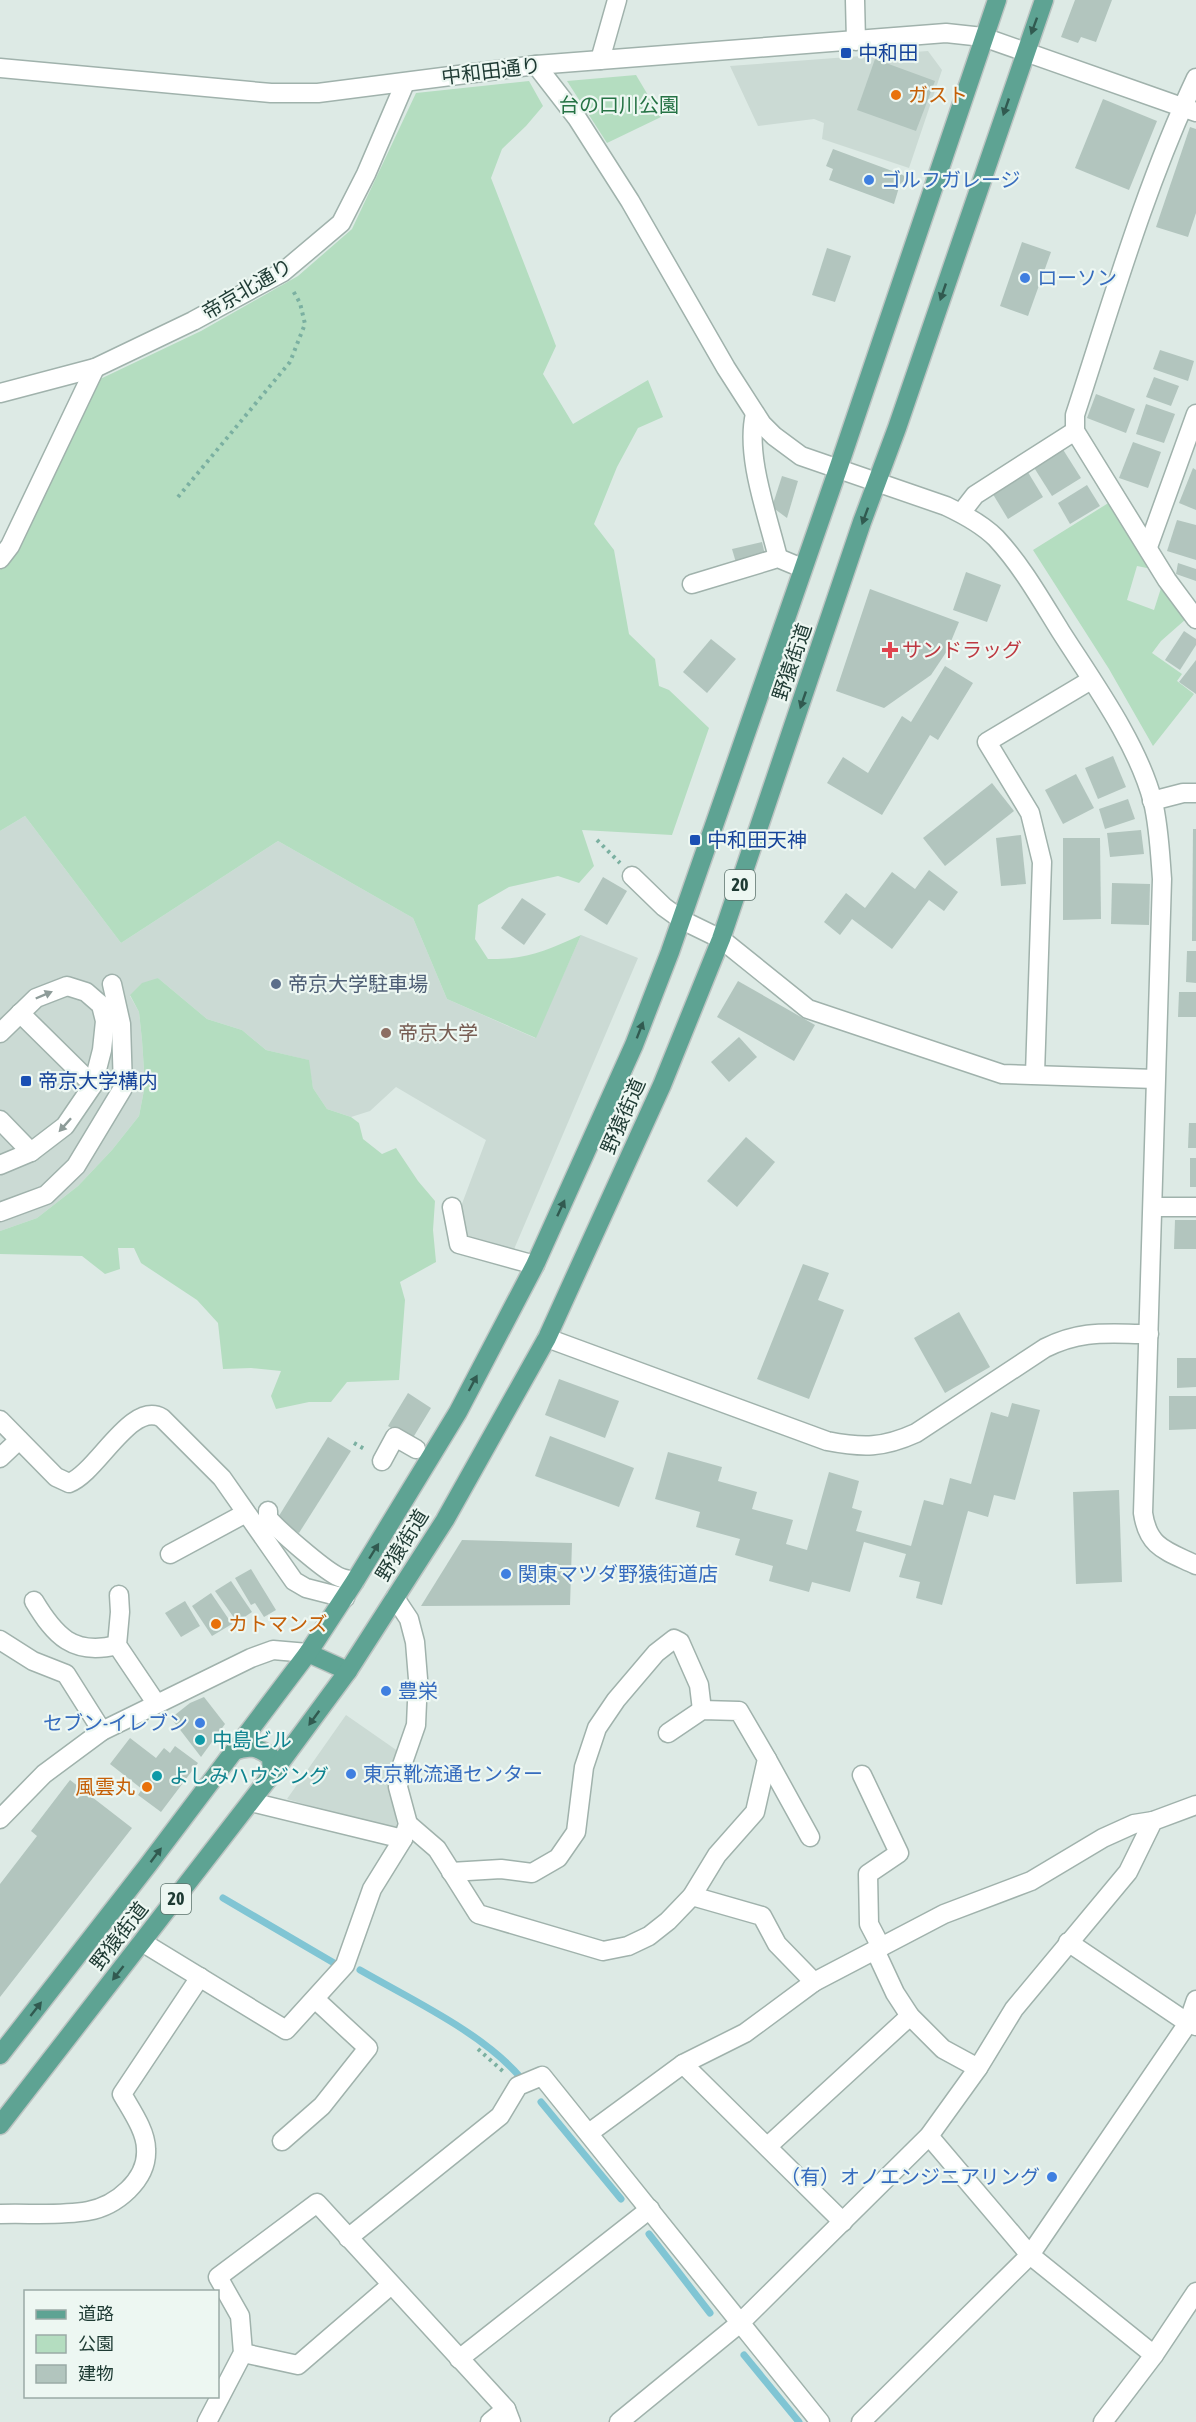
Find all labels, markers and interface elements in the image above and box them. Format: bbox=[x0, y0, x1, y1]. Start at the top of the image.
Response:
one-way arrow bbox=[1029, 17, 1039, 35]
place label: 中和田 bbox=[858, 41, 918, 64]
marker: 中和田 bbox=[839, 46, 853, 60]
street label: 中和田通り bbox=[440, 53, 542, 88]
place label: ガスト bbox=[908, 83, 968, 106]
marker: ガスト bbox=[889, 88, 903, 102]
park label: 台の口川公園 bbox=[559, 93, 679, 116]
one-way arrow bbox=[1000, 98, 1010, 116]
place label: ゴルフガレージ bbox=[881, 168, 1021, 191]
marker: ゴルフガレージ bbox=[862, 173, 876, 187]
street label: 帝京北通り bbox=[198, 254, 296, 324]
place label: ローソン bbox=[1037, 266, 1117, 289]
marker: ローソン bbox=[1018, 271, 1032, 285]
one-way arrow bbox=[937, 283, 947, 301]
one-way arrow bbox=[859, 507, 869, 525]
street label: 野猿街道 bbox=[768, 620, 815, 703]
place label: サンドラッグ bbox=[902, 638, 1022, 661]
marker: サンドラッグ bbox=[883, 643, 897, 657]
one-way arrow bbox=[797, 692, 807, 710]
place label: 中和田天神 bbox=[707, 828, 807, 851]
marker: 中和田天神 bbox=[688, 833, 702, 847]
road number: 20 bbox=[725, 870, 755, 900]
place label: 帝京大学駐車場 bbox=[288, 972, 428, 995]
marker: 帝京大学駐車場 bbox=[269, 977, 283, 991]
one-way arrow bbox=[35, 990, 53, 999]
place label: 帝京大学 bbox=[398, 1021, 478, 1044]
one-way arrow bbox=[635, 1021, 645, 1039]
marker: 帝京大学 bbox=[379, 1026, 393, 1040]
place label: 帝京大学構内 bbox=[38, 1069, 158, 1092]
marker: 帝京大学構内 bbox=[19, 1074, 33, 1088]
street label: 野猿街道 bbox=[596, 1075, 649, 1157]
one-way arrow bbox=[58, 1117, 72, 1132]
one-way arrow bbox=[556, 1200, 565, 1217]
one-way arrow bbox=[468, 1374, 478, 1391]
street label: 野猿街道 bbox=[371, 1505, 433, 1585]
one-way arrow bbox=[368, 1542, 379, 1559]
place label: 関東マツダ野猿街道店 bbox=[518, 1562, 718, 1585]
marker: 関東マツダ野猿街道店 bbox=[499, 1567, 513, 1581]
place label: カトマンズ bbox=[228, 1612, 328, 1635]
marker: カトマンズ bbox=[209, 1617, 223, 1631]
place label: 豊栄 bbox=[398, 1679, 438, 1702]
marker: 豊栄 bbox=[379, 1684, 393, 1698]
place label: セブン-イレブン bbox=[43, 1711, 188, 1734]
one-way arrow bbox=[308, 1711, 320, 1726]
marker: セブン-イレブン bbox=[193, 1716, 207, 1730]
place label: 中島ビル bbox=[212, 1728, 292, 1751]
marker: 中島ビル bbox=[193, 1733, 207, 1747]
place label: 東京靴流通センター bbox=[363, 1762, 543, 1785]
place label: よしみハウジング bbox=[169, 1764, 329, 1787]
marker: 東京靴流通センター bbox=[344, 1767, 358, 1781]
marker: よしみハウジング bbox=[150, 1769, 164, 1783]
place label: 風雲丸 bbox=[75, 1775, 135, 1798]
marker: 風雲丸 bbox=[140, 1780, 154, 1794]
one-way arrow bbox=[149, 1847, 162, 1863]
road number: 20 bbox=[161, 1884, 191, 1914]
street label: 野猿街道 bbox=[85, 1897, 152, 1974]
one-way arrow bbox=[112, 1965, 125, 1981]
one-way arrow bbox=[30, 2001, 42, 2017]
place label: （有）オノエンジニアリング bbox=[780, 2165, 1040, 2188]
marker: （有）オノエンジニアリング bbox=[1045, 2170, 1059, 2184]
legend bbox=[24, 2290, 219, 2398]
text: 道路 bbox=[78, 2303, 114, 2324]
text: 公園 bbox=[78, 2333, 114, 2354]
text: 建物 bbox=[78, 2363, 114, 2384]

